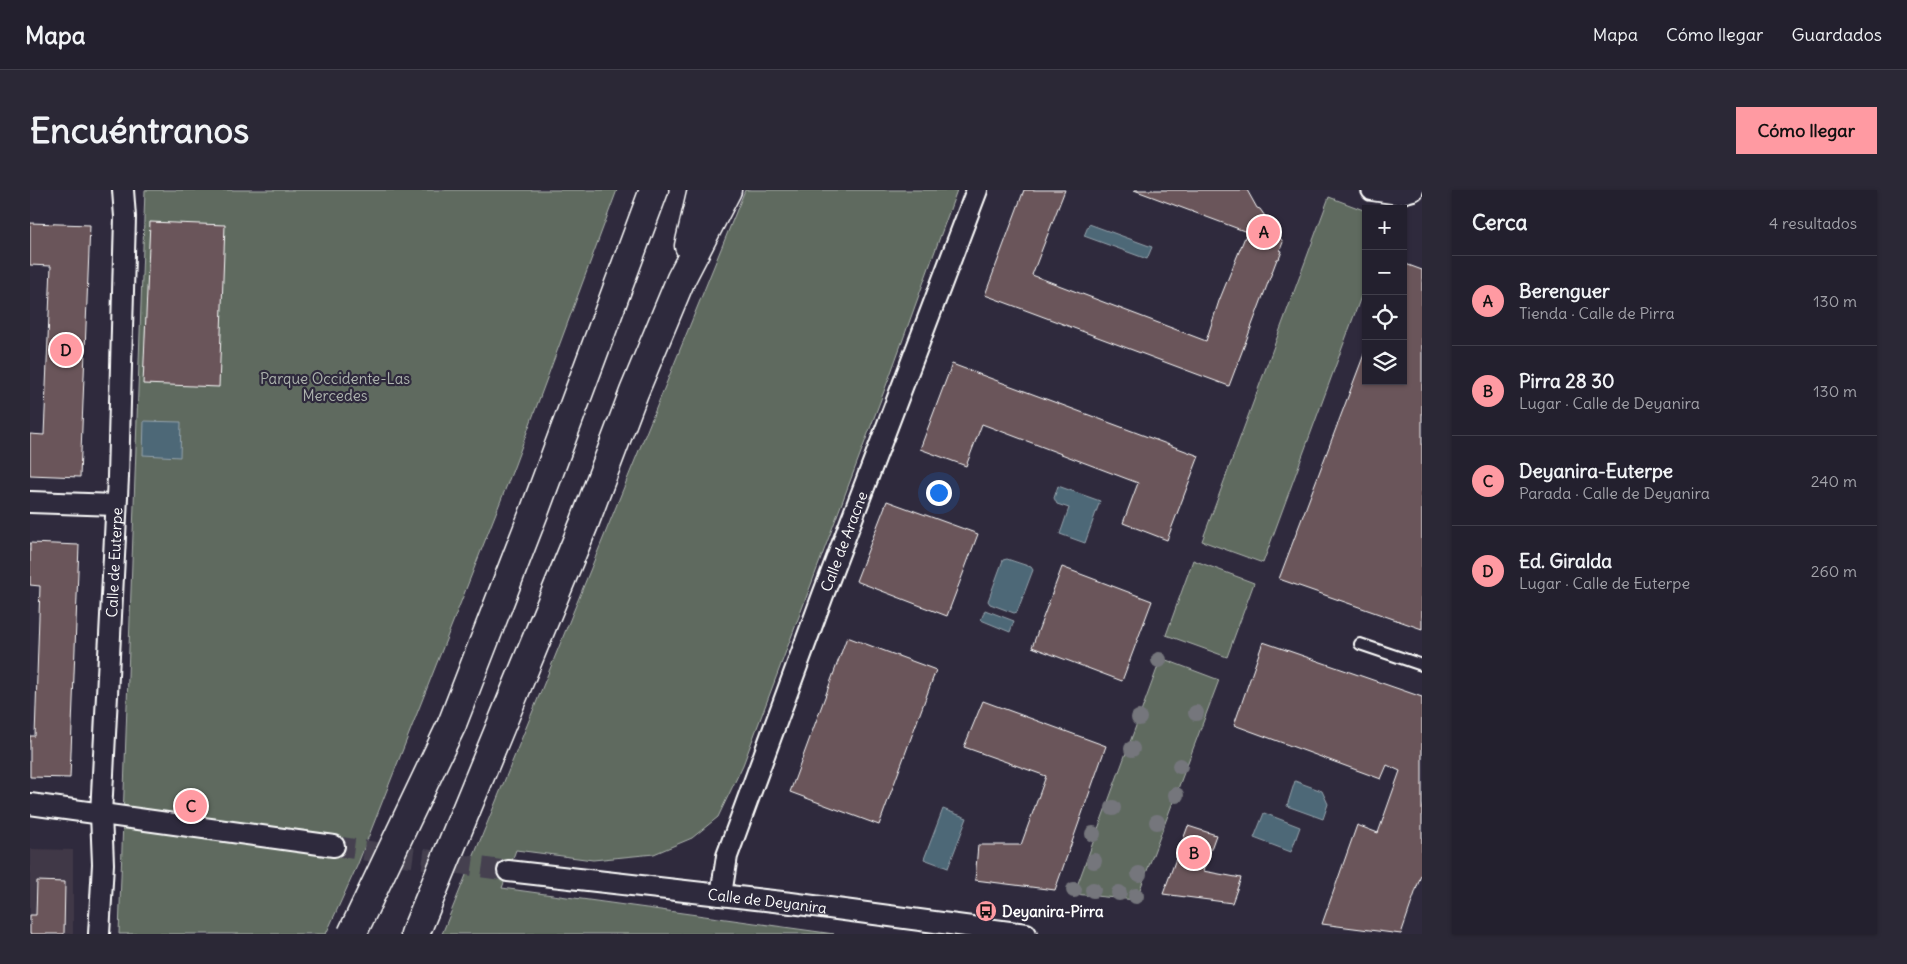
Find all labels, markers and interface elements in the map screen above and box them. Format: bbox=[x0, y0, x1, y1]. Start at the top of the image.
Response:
text: Mapa bbox=[25, 20, 85, 50]
text: Mapa bbox=[1593, 23, 1638, 46]
text: Cómo llegar bbox=[1666, 23, 1763, 46]
text: Guardados bbox=[1791, 23, 1882, 46]
button: Cómo llegar bbox=[1736, 107, 1877, 154]
text: Encuéntranos bbox=[30, 108, 249, 152]
map controls bbox=[1362, 205, 1407, 385]
button: + bbox=[1362, 205, 1407, 250]
text: Cerca bbox=[1472, 209, 1527, 236]
pin: A bbox=[1248, 213, 1280, 251]
text: 4 resultados bbox=[1769, 213, 1857, 233]
button: − bbox=[1362, 250, 1407, 295]
text: Berenguer bbox=[1519, 279, 1610, 303]
text: A bbox=[1483, 291, 1493, 311]
text: 130 m bbox=[1813, 291, 1857, 311]
button: locate bbox=[1362, 295, 1407, 340]
text: Tienda · Calle de Pirra bbox=[1519, 303, 1675, 323]
pin: D bbox=[50, 331, 82, 369]
button: layers bbox=[1362, 340, 1407, 385]
park label: Parque Occidente-Las Mercedes bbox=[260, 369, 410, 405]
text: Pirra 28 30 bbox=[1519, 369, 1615, 393]
text: B bbox=[1483, 381, 1493, 401]
text: 130 m bbox=[1813, 381, 1857, 401]
text: Lugar · Calle de Deyanira bbox=[1519, 393, 1700, 413]
text: Deyanira-Euterpe bbox=[1519, 459, 1673, 483]
text: C bbox=[1483, 471, 1493, 491]
text: 240 m bbox=[1811, 471, 1857, 491]
your location bbox=[926, 480, 952, 506]
text: Parada · Calle de Deyanira bbox=[1519, 483, 1710, 503]
street label: Calle de Aracne bbox=[816, 489, 871, 594]
street label: Calle de Euterpe bbox=[101, 507, 126, 618]
text: Ed. Giralda bbox=[1519, 549, 1612, 573]
text: D bbox=[1482, 561, 1494, 581]
text: 260 m bbox=[1811, 561, 1857, 581]
text: Lugar · Calle de Euterpe bbox=[1519, 573, 1690, 593]
pin: C bbox=[175, 787, 207, 825]
pin: B bbox=[1178, 834, 1210, 872]
street label: Calle de Deyanira bbox=[707, 884, 828, 917]
bus stop icon: Deyanira-Pirra bbox=[974, 899, 998, 923]
place label: Deyanira-Pirra bbox=[1002, 902, 1104, 922]

